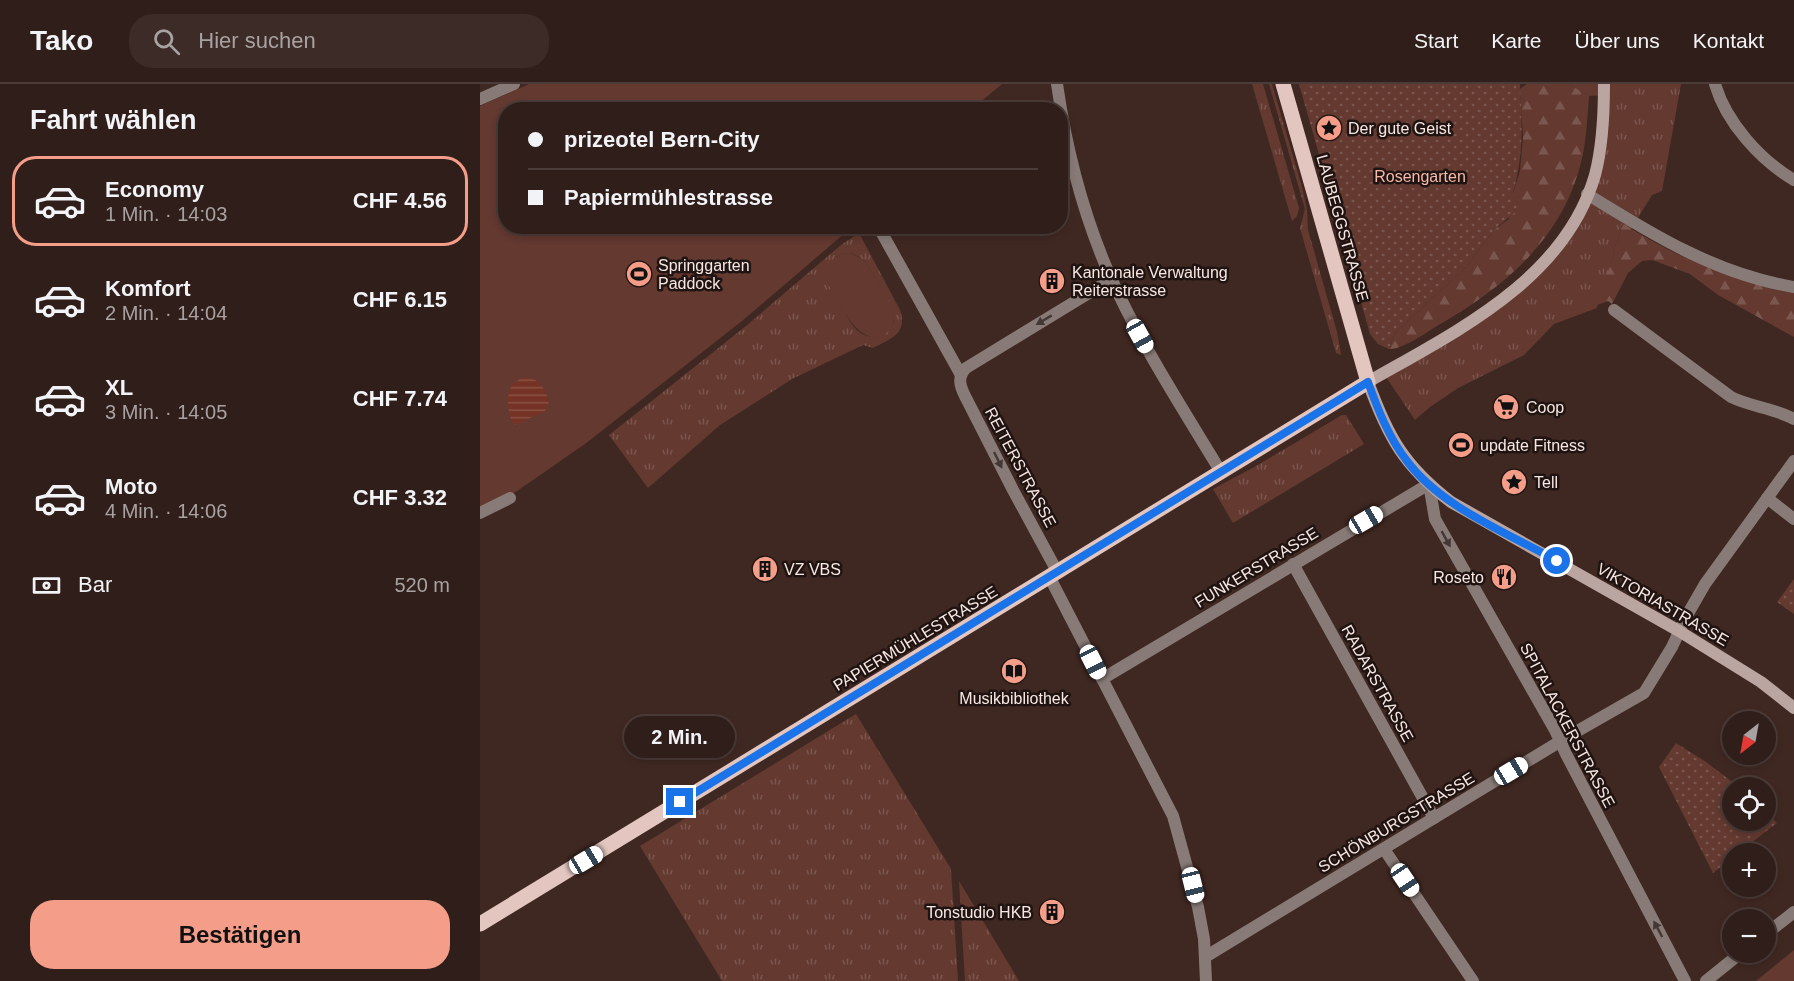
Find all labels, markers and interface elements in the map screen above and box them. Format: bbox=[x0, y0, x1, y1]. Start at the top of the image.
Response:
search box bbox=[129, 14, 549, 68]
text: Tako bbox=[30, 25, 93, 56]
icon: search bbox=[150, 25, 183, 58]
text: Hier suchen bbox=[198, 28, 316, 53]
text: Start bbox=[1414, 29, 1458, 52]
text: Karte bbox=[1491, 29, 1542, 52]
text: Über uns bbox=[1575, 29, 1660, 52]
text: Kontakt bbox=[1693, 29, 1764, 52]
text: Fahrt wählen bbox=[30, 105, 197, 135]
place icon: Der gute Geist bbox=[1314, 113, 1344, 143]
place label: Der gute Geist bbox=[1348, 120, 1452, 137]
text: prizeotel Bern-City bbox=[564, 127, 760, 152]
street label: LAUBEGGSTRASSE bbox=[1313, 153, 1372, 304]
park label: Rosengarten bbox=[1374, 168, 1466, 185]
icon: car bbox=[33, 174, 87, 228]
text: Economy bbox=[105, 177, 204, 202]
text: Papiermühlestrasse bbox=[564, 185, 773, 210]
text: CHF 4.56 bbox=[353, 188, 447, 213]
text: 1 Min. · 14:03 bbox=[105, 203, 227, 225]
place label: Springgarten Paddock bbox=[658, 257, 750, 292]
sports icon: Springgarten Paddock bbox=[624, 259, 654, 289]
place label: Kantonale Verwaltung Reiterstrasse bbox=[1072, 264, 1228, 299]
building icon: Kantonale Verwaltung Reiterstrasse bbox=[1037, 266, 1067, 296]
icon: car bbox=[33, 273, 87, 327]
text: Komfort bbox=[105, 276, 191, 301]
text: CHF 6.15 bbox=[353, 287, 447, 312]
text: 2 Min. · 14:04 bbox=[105, 302, 227, 324]
one-way arrow bbox=[1036, 315, 1052, 326]
car bbox=[1123, 316, 1157, 356]
icon: car bbox=[33, 372, 87, 426]
text: XL bbox=[105, 375, 133, 400]
text: CHF 7.74 bbox=[353, 386, 447, 411]
supermarket icon: Coop bbox=[1491, 392, 1521, 422]
place label: Coop bbox=[1526, 399, 1564, 416]
text: 3 Min. · 14:05 bbox=[105, 401, 227, 423]
street label: REITERSTRASSE bbox=[982, 404, 1059, 530]
sports icon: update Fitness bbox=[1446, 430, 1476, 460]
place label: update Fitness bbox=[1480, 437, 1585, 454]
one-way arrow bbox=[994, 452, 1003, 469]
place icon: Tell bbox=[1499, 467, 1529, 497]
icon: car bbox=[33, 471, 87, 525]
text: Moto bbox=[105, 474, 158, 499]
place label: Tell bbox=[1534, 474, 1558, 491]
text: CHF 3.32 bbox=[353, 485, 447, 510]
text: 4 Min. · 14:06 bbox=[105, 500, 227, 522]
car bbox=[1346, 503, 1386, 537]
street label: FUNKERSTRASSE bbox=[1192, 524, 1321, 611]
one-way arrow bbox=[1441, 531, 1451, 548]
route start bbox=[1543, 547, 1570, 574]
building icon: VZ VBS bbox=[750, 554, 780, 584]
street label: VIKTORIASTRASSE bbox=[1594, 560, 1732, 649]
place label: VZ VBS bbox=[784, 561, 841, 578]
restaurant icon: Roseto bbox=[1489, 562, 1519, 592]
icon: cash bbox=[30, 569, 63, 602]
place label: Roseto bbox=[1433, 569, 1484, 586]
text: Bar bbox=[78, 572, 112, 597]
text: 520 m bbox=[394, 574, 450, 596]
street label: PAPIERMÜHLESTRASSE bbox=[830, 583, 1000, 694]
street label: RADARSTRASSE bbox=[1338, 622, 1417, 745]
street label: SPITALACKERSTRASSE bbox=[1517, 640, 1618, 810]
car bbox=[1077, 642, 1109, 682]
library icon: Musikbibliothek bbox=[999, 656, 1029, 686]
place label: Musikbibliothek bbox=[959, 690, 1070, 707]
north arrow bbox=[1722, 711, 1776, 765]
map controls bbox=[1722, 711, 1776, 963]
callout: 2 Min. bbox=[624, 715, 736, 757]
text: 2 Min. bbox=[651, 726, 708, 748]
car bbox=[1491, 754, 1531, 788]
street label: SCHÖNBURGSTRASSE bbox=[1315, 769, 1477, 876]
button: locate bbox=[1722, 777, 1776, 831]
route end bbox=[666, 788, 693, 815]
car bbox=[566, 843, 606, 877]
button: + bbox=[1722, 843, 1776, 897]
car bbox=[1387, 860, 1423, 900]
car bbox=[1180, 865, 1206, 905]
building icon: Tonstudio HKB bbox=[1037, 897, 1067, 927]
button: Bestätigen bbox=[30, 900, 450, 969]
place label: Tonstudio HKB bbox=[926, 904, 1032, 921]
button: − bbox=[1722, 909, 1776, 963]
one-way arrow bbox=[1653, 920, 1663, 937]

